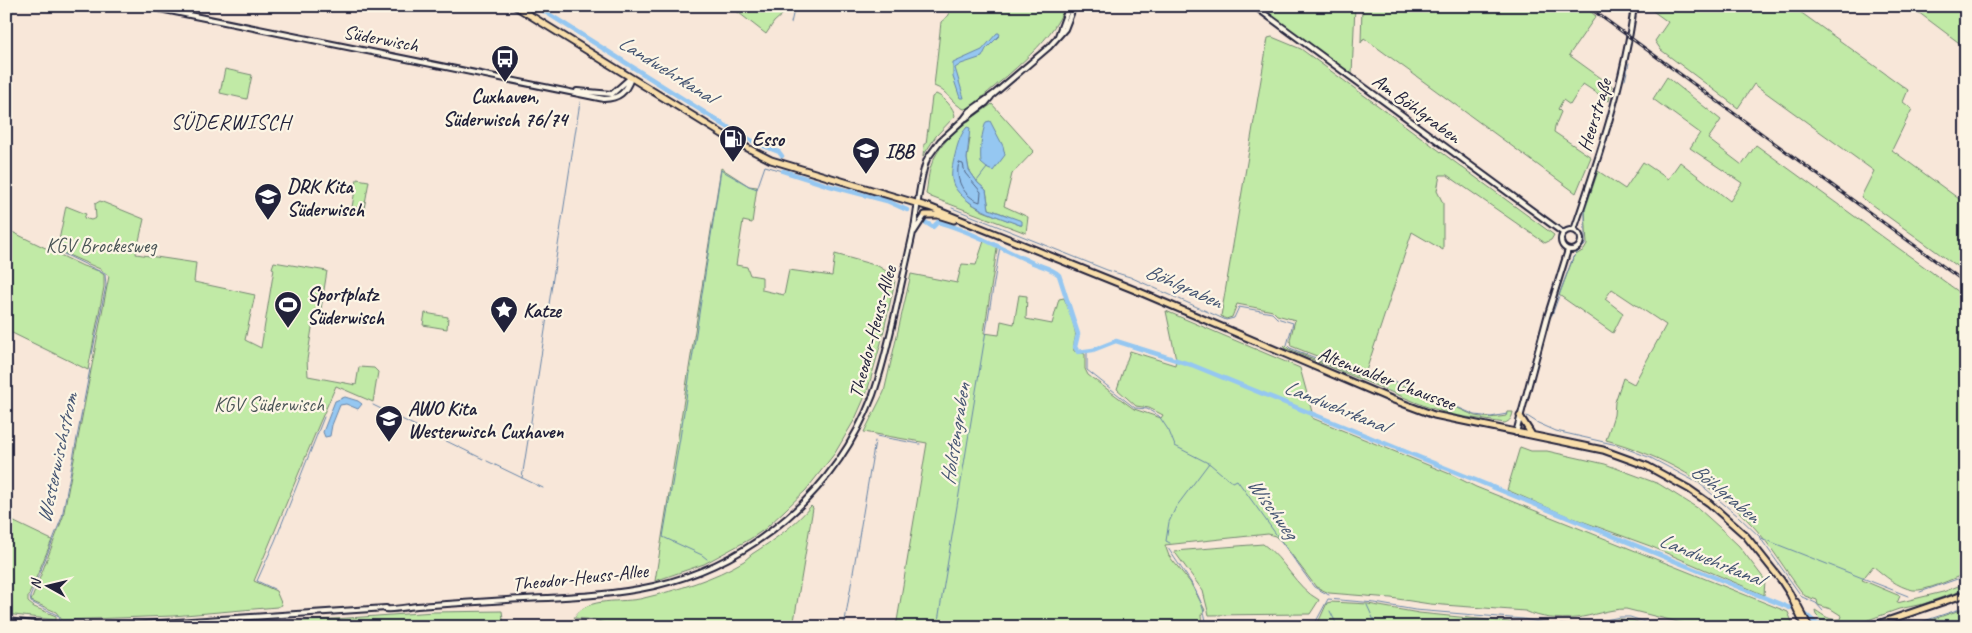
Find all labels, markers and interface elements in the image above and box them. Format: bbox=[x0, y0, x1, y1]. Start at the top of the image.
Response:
street label: Süderwisch bbox=[341, 19, 421, 58]
water label: Landwehrkanal bbox=[614, 29, 726, 112]
bus stop icon: Cuxhaven, Süderwisch 76/74 bbox=[490, 44, 520, 83]
street label: Am Böhlgraben bbox=[1368, 68, 1467, 149]
street label: Heerstraße bbox=[1572, 74, 1618, 155]
place label: Cuxhaven, Süderwisch 76/74 bbox=[443, 84, 570, 132]
district label: SÜDERWISCH bbox=[171, 109, 293, 135]
fuel station icon: Esso bbox=[718, 124, 748, 163]
place label: Esso bbox=[752, 127, 786, 152]
school or university icon: IBB bbox=[851, 136, 881, 175]
place label: IBB bbox=[885, 139, 916, 164]
place label: DRK Kita Süderwisch bbox=[287, 174, 365, 222]
school or university icon: DRK Kita Süderwisch bbox=[253, 182, 283, 221]
park label: KGV Brockesweg bbox=[46, 233, 158, 258]
water label: Böhlgraben bbox=[1142, 258, 1229, 315]
street label: Theodor-Heuss-Allee bbox=[843, 262, 903, 401]
place label: Sportplatz Süderwisch bbox=[307, 282, 385, 330]
sports icon: Sportplatz Süderwisch bbox=[273, 290, 303, 329]
place icon: Katze bbox=[489, 295, 519, 334]
place label: Katze bbox=[523, 298, 562, 323]
street label: Altenwalder Chaussee bbox=[1315, 341, 1460, 417]
water label: Landwehrkanal bbox=[1280, 373, 1398, 441]
water label: Holstengraben bbox=[934, 380, 976, 487]
water label: Westerwischstrom bbox=[31, 389, 84, 525]
park label: KGV Süderwisch bbox=[214, 392, 325, 417]
place label: AWO Kita Westerwisch Cuxhaven bbox=[408, 396, 564, 444]
school or university icon: AWO Kita Westerwisch Cuxhaven bbox=[374, 404, 404, 443]
water label: Böhlgraben bbox=[1686, 457, 1768, 530]
water label: Wischweg bbox=[1242, 472, 1306, 546]
water label: Landwehrkanal bbox=[1655, 526, 1773, 594]
street label: Theodor-Heuss-Allee bbox=[511, 558, 651, 597]
north arrow bbox=[22, 560, 72, 610]
text: N bbox=[27, 576, 45, 590]

